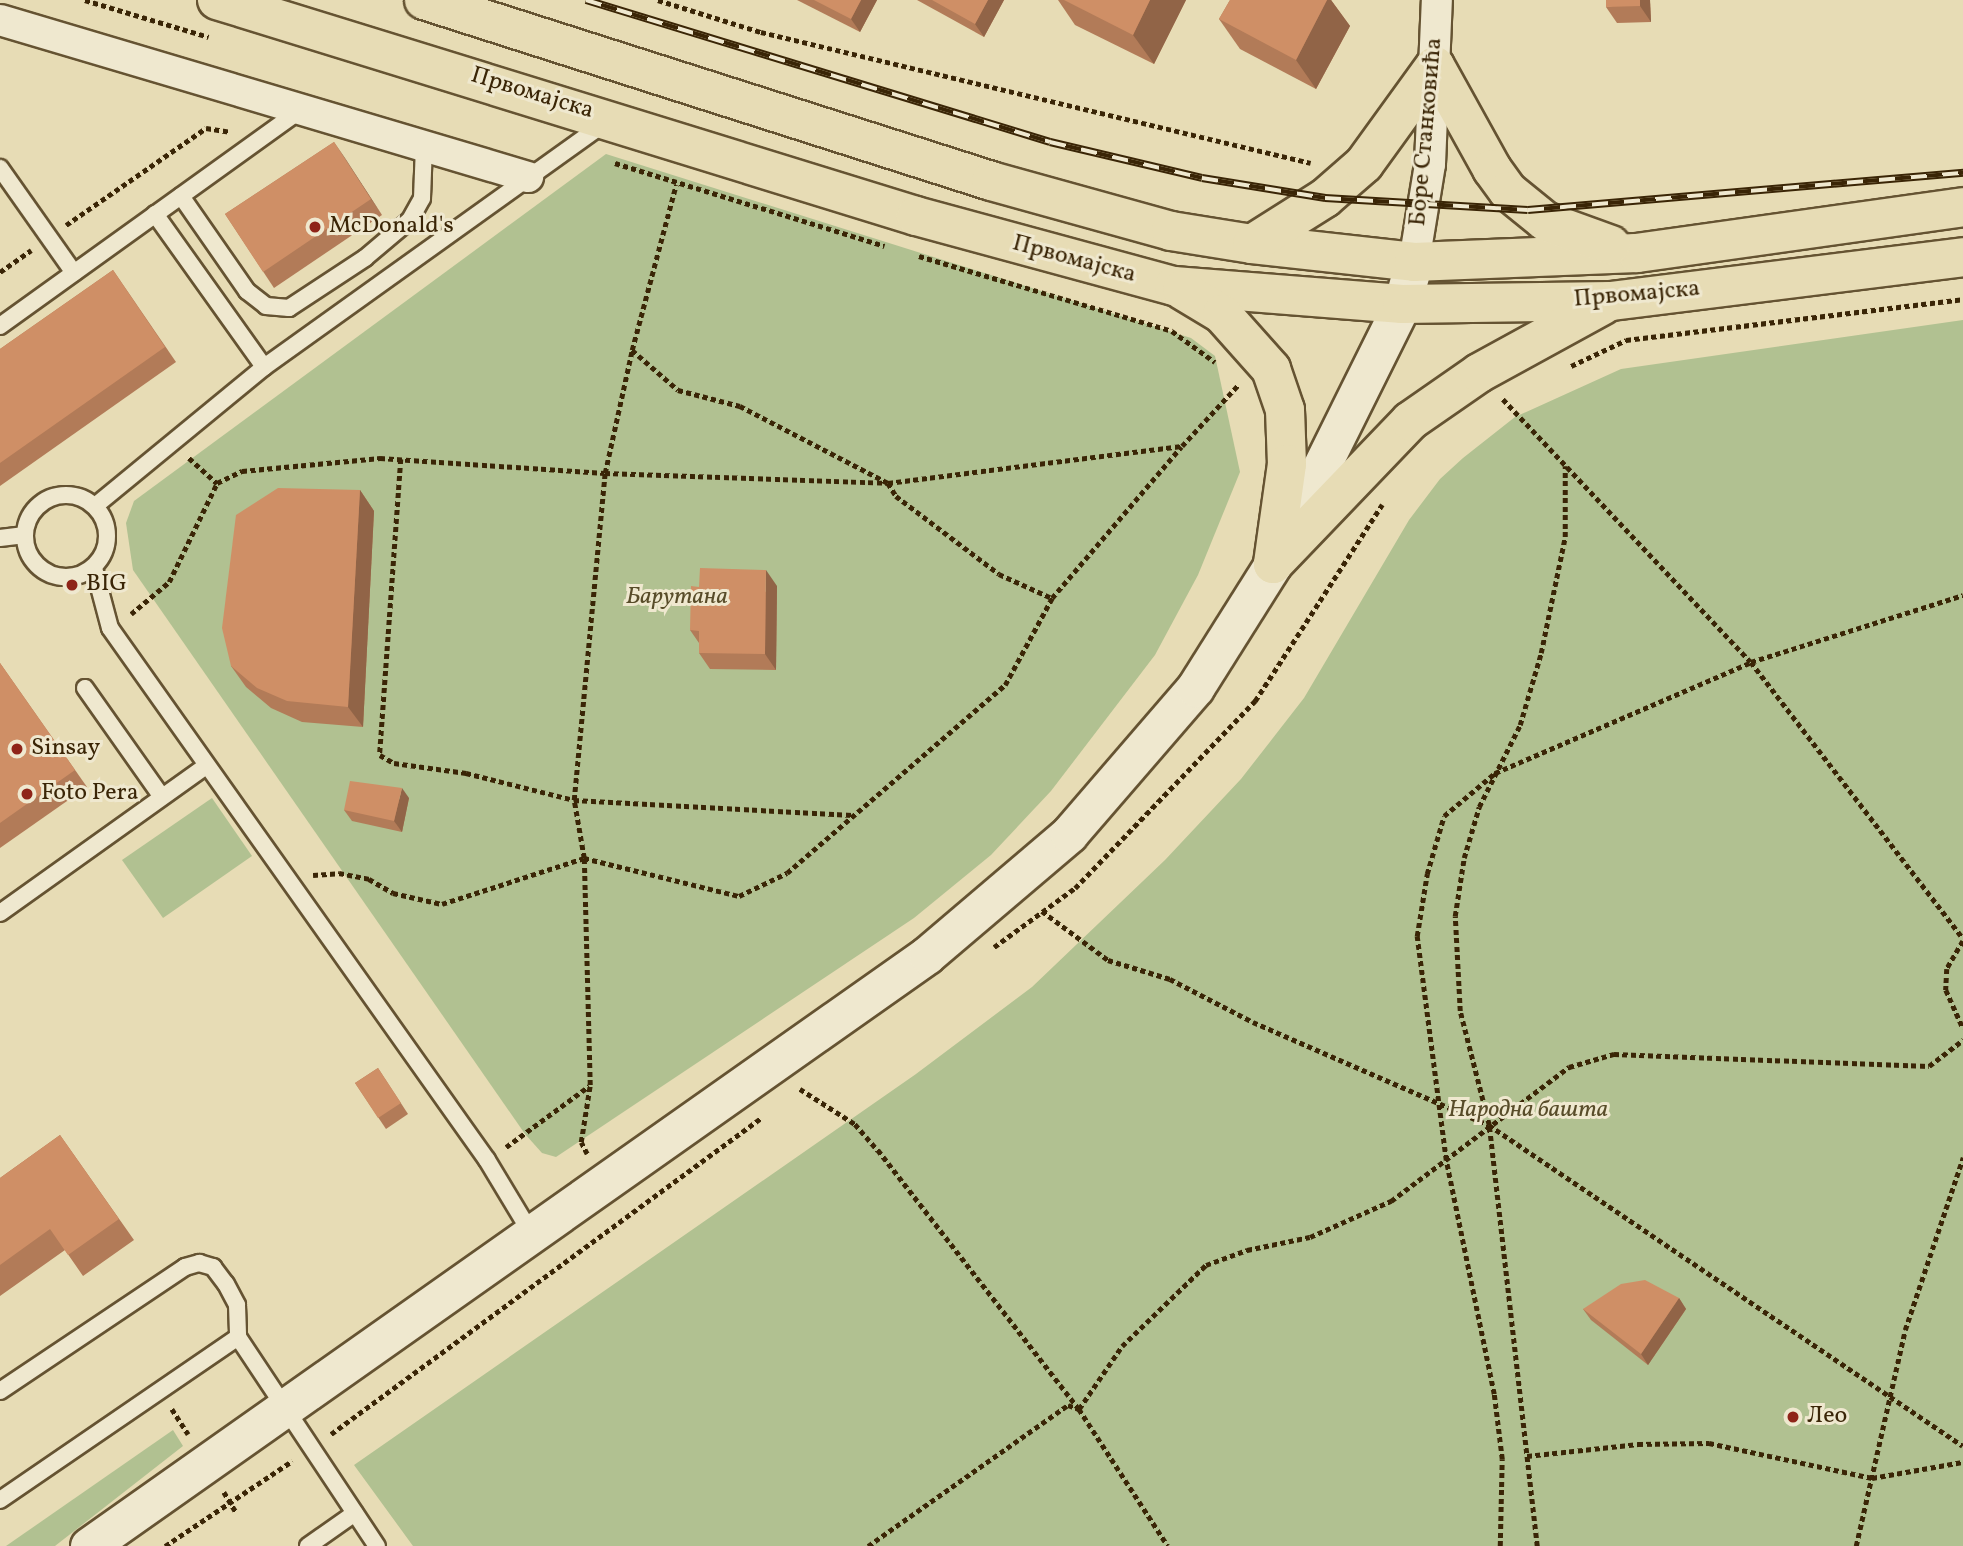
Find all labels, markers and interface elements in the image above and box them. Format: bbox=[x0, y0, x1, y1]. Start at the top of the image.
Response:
street label: Боре Станковића bbox=[1404, 37, 1450, 227]
street label: Првомајска bbox=[467, 62, 597, 126]
place label: McDonald's bbox=[329, 213, 454, 241]
marker: McDonald's bbox=[307, 219, 323, 235]
street label: Првомајска bbox=[1009, 230, 1139, 290]
street label: Првомајска bbox=[1573, 275, 1701, 315]
place label: BIG bbox=[86, 571, 127, 599]
marker: BIG bbox=[64, 577, 80, 593]
park label: Барутана bbox=[626, 584, 728, 612]
place label: Sinsay bbox=[31, 735, 100, 763]
marker: Sinsay bbox=[9, 741, 25, 757]
place label: Foto Pera bbox=[41, 780, 139, 808]
marker: Foto Pera bbox=[19, 786, 35, 802]
park label: Народна башта bbox=[1448, 1097, 1608, 1125]
place label: Лео bbox=[1807, 1403, 1847, 1431]
marker: Лео bbox=[1785, 1409, 1801, 1425]

